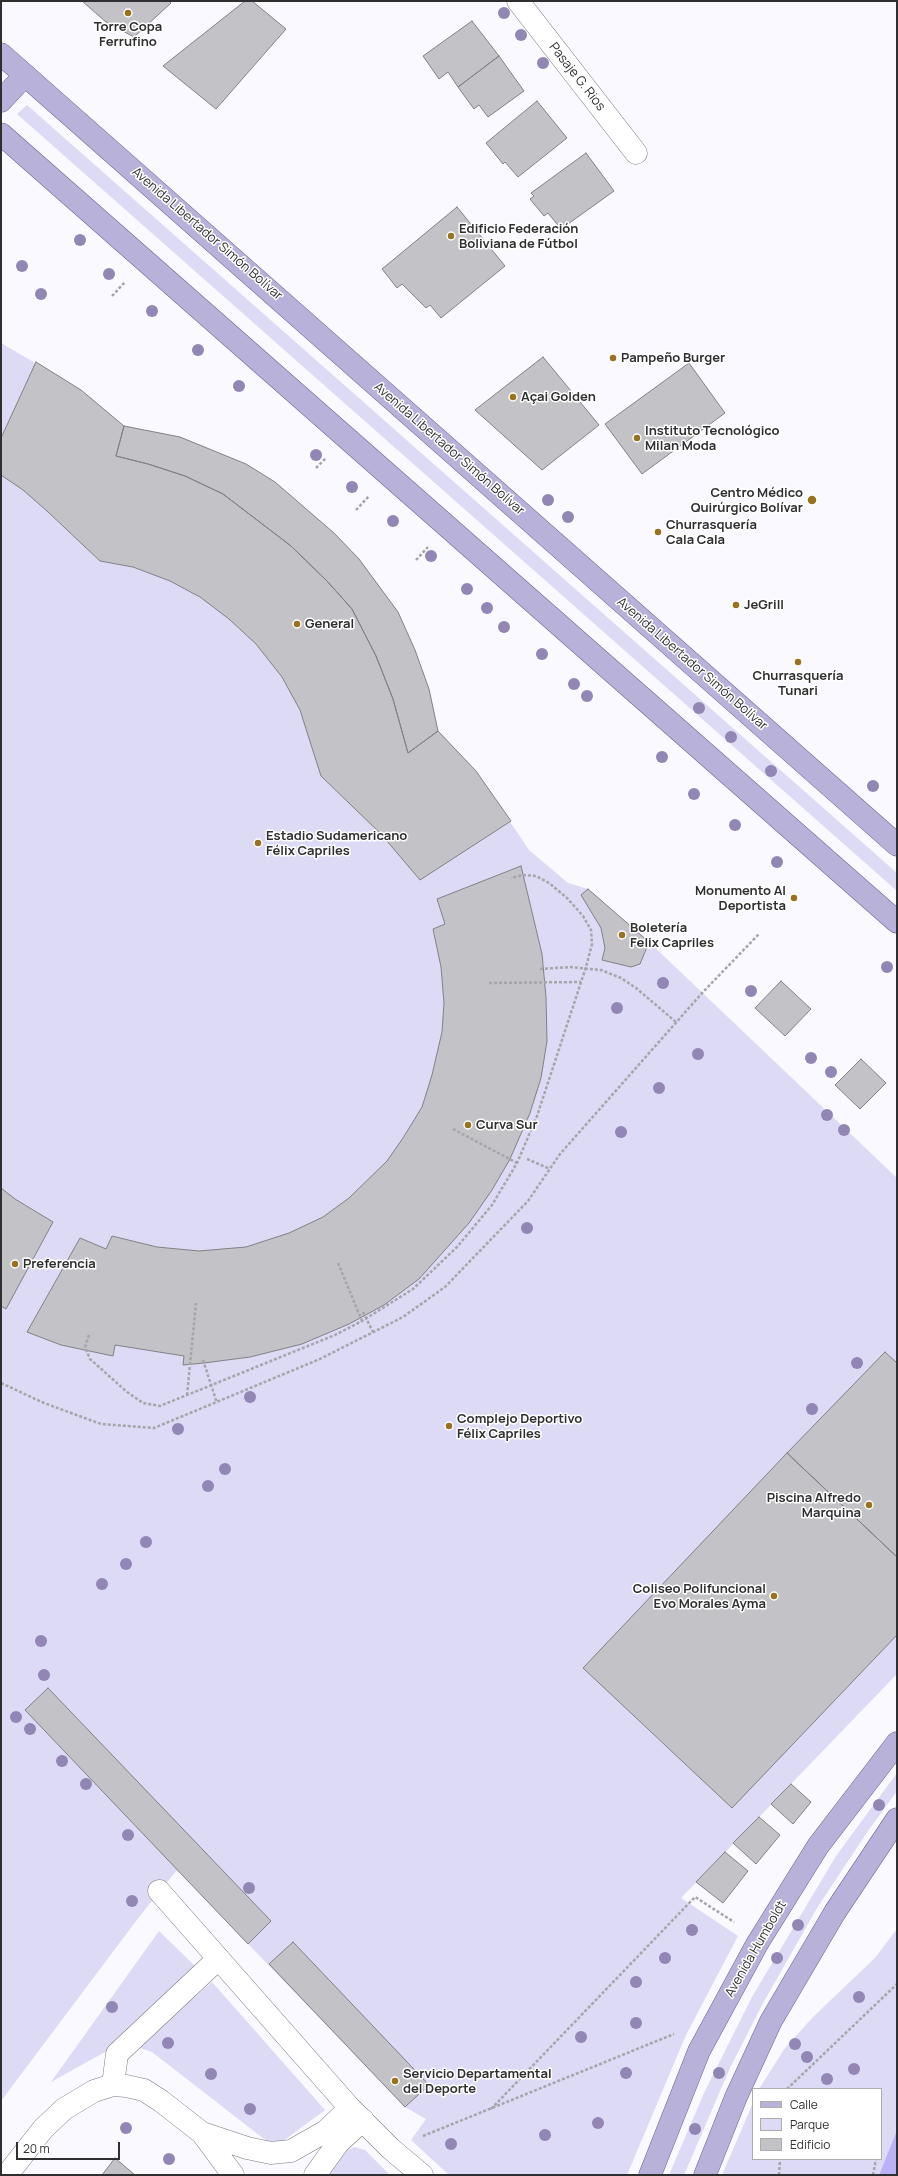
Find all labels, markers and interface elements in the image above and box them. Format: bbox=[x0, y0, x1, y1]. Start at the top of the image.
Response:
marker: Torre Copa Ferrufino bbox=[123, 8, 133, 18]
place label: Torre Copa Ferrufino bbox=[94, 19, 162, 50]
street label: Pasaje G. Rios bbox=[545, 40, 609, 114]
street label: Avenida Libertador Simón Bolívar bbox=[129, 164, 285, 304]
place label: Edificio Federación Boliviana de Fútbol bbox=[459, 221, 578, 252]
marker: Edificio Federación Boliviana de Fútbol bbox=[446, 231, 456, 241]
place label: Pampeño Burger bbox=[621, 350, 725, 366]
marker: Pampeño Burger bbox=[608, 353, 618, 363]
street label: Avenida Libertador Simón Bolívar bbox=[371, 379, 527, 519]
place label: Açai Golden bbox=[521, 389, 596, 405]
marker: Açai Golden bbox=[508, 392, 518, 402]
place label: Instituto Tecnológico Milan Moda bbox=[645, 423, 780, 454]
marker: Instituto Tecnológico Milan Moda bbox=[632, 433, 642, 443]
place label: Centro Médico Quirúrgico Bolívar bbox=[691, 485, 803, 516]
marker: Centro Médico Quirúrgico Bolívar bbox=[806, 494, 818, 506]
place label: Churrasquería Cala Cala bbox=[666, 517, 757, 548]
marker: Churrasquería Cala Cala bbox=[653, 527, 663, 537]
street label: Avenida Libertador Simón Bolívar bbox=[614, 594, 770, 734]
place label: JeGrill bbox=[744, 597, 784, 613]
marker: JeGrill bbox=[731, 600, 741, 610]
place label: General bbox=[305, 616, 354, 632]
marker: General bbox=[292, 619, 302, 629]
marker: Churrasquería Tunari bbox=[793, 657, 803, 667]
place label: Churrasquería Tunari bbox=[753, 668, 843, 699]
place label: Estadio Sudamericano Félix Capriles bbox=[266, 828, 407, 859]
marker: Estadio Sudamericano Félix Capriles bbox=[253, 838, 263, 848]
place label: Monumento Al Deportista bbox=[695, 883, 786, 914]
marker: Monumento Al Deportista bbox=[789, 893, 799, 903]
place label: Boletería Felix Capriles bbox=[630, 920, 714, 951]
marker: Boletería Felix Capriles bbox=[617, 930, 627, 940]
place label: Curva Sur bbox=[476, 1117, 538, 1133]
marker: Curva Sur bbox=[463, 1120, 473, 1130]
place label: Preferencia bbox=[23, 1256, 96, 1272]
marker: Preferencia bbox=[10, 1259, 20, 1269]
place label: Complejo Deportivo Félix Capriles bbox=[457, 1411, 582, 1442]
marker: Complejo Deportivo Félix Capriles bbox=[444, 1421, 454, 1431]
place label: Piscina Alfredo Marquina bbox=[767, 1490, 861, 1521]
marker: Piscina Alfredo Marquina bbox=[864, 1500, 874, 1510]
place label: Coliseo Polifuncional Evo Morales Ayma bbox=[633, 1581, 766, 1612]
marker: Coliseo Polifuncional Evo Morales Ayma bbox=[769, 1591, 779, 1601]
street label: Avenida Humboldt bbox=[722, 1898, 790, 2000]
place label: Servicio Departamental del Deporte bbox=[403, 2066, 552, 2097]
marker: Servicio Departamental del Deporte bbox=[390, 2076, 400, 2086]
legend bbox=[752, 2088, 882, 2160]
text: Calle bbox=[790, 2096, 818, 2113]
text: Parque bbox=[790, 2116, 829, 2133]
scale bar bbox=[18, 2134, 122, 2160]
text: Edificio bbox=[790, 2136, 830, 2153]
text: 20 m bbox=[23, 2140, 50, 2157]

